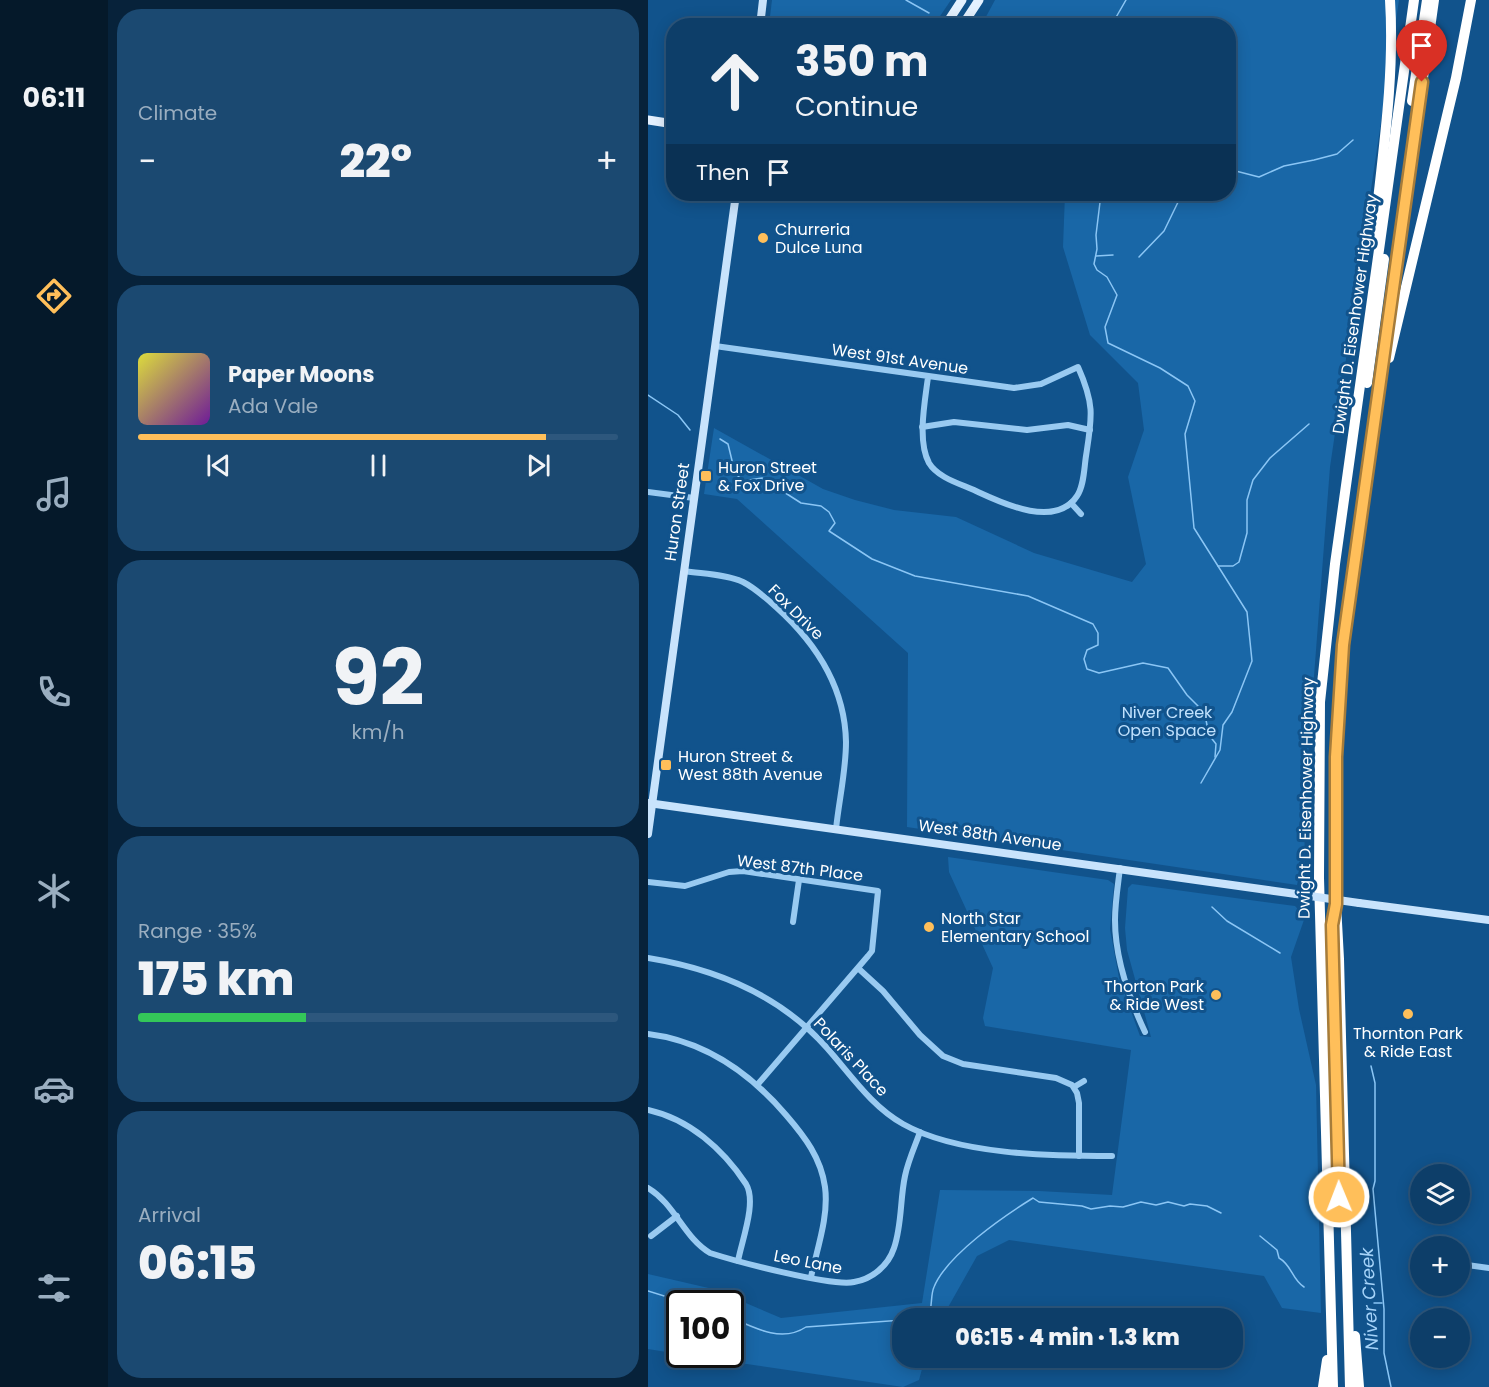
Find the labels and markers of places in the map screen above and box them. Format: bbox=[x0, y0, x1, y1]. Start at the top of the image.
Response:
pin bbox=[1396, 20, 1447, 82]
place label: Churreria Dulce Luna bbox=[775, 218, 863, 259]
marker: Churreria Dulce Luna bbox=[756, 231, 770, 245]
place label: Huron Street & Fox Drive bbox=[718, 456, 817, 497]
marker: Huron Street & Fox Drive bbox=[699, 469, 713, 483]
place label: Huron Street & West 88th Avenue bbox=[678, 745, 823, 786]
marker: Huron Street & West 88th Avenue bbox=[659, 758, 673, 772]
place label: North Star Elementary School bbox=[941, 907, 1089, 948]
marker: North Star Elementary School bbox=[922, 920, 936, 934]
place label: Thorton Park & Ride West bbox=[1104, 975, 1205, 1016]
marker: Thorton Park & Ride West bbox=[1209, 988, 1223, 1002]
marker: Thornton Park & Ride East bbox=[1401, 1007, 1415, 1021]
place label: Thornton Park & Ride East bbox=[1353, 1022, 1464, 1063]

